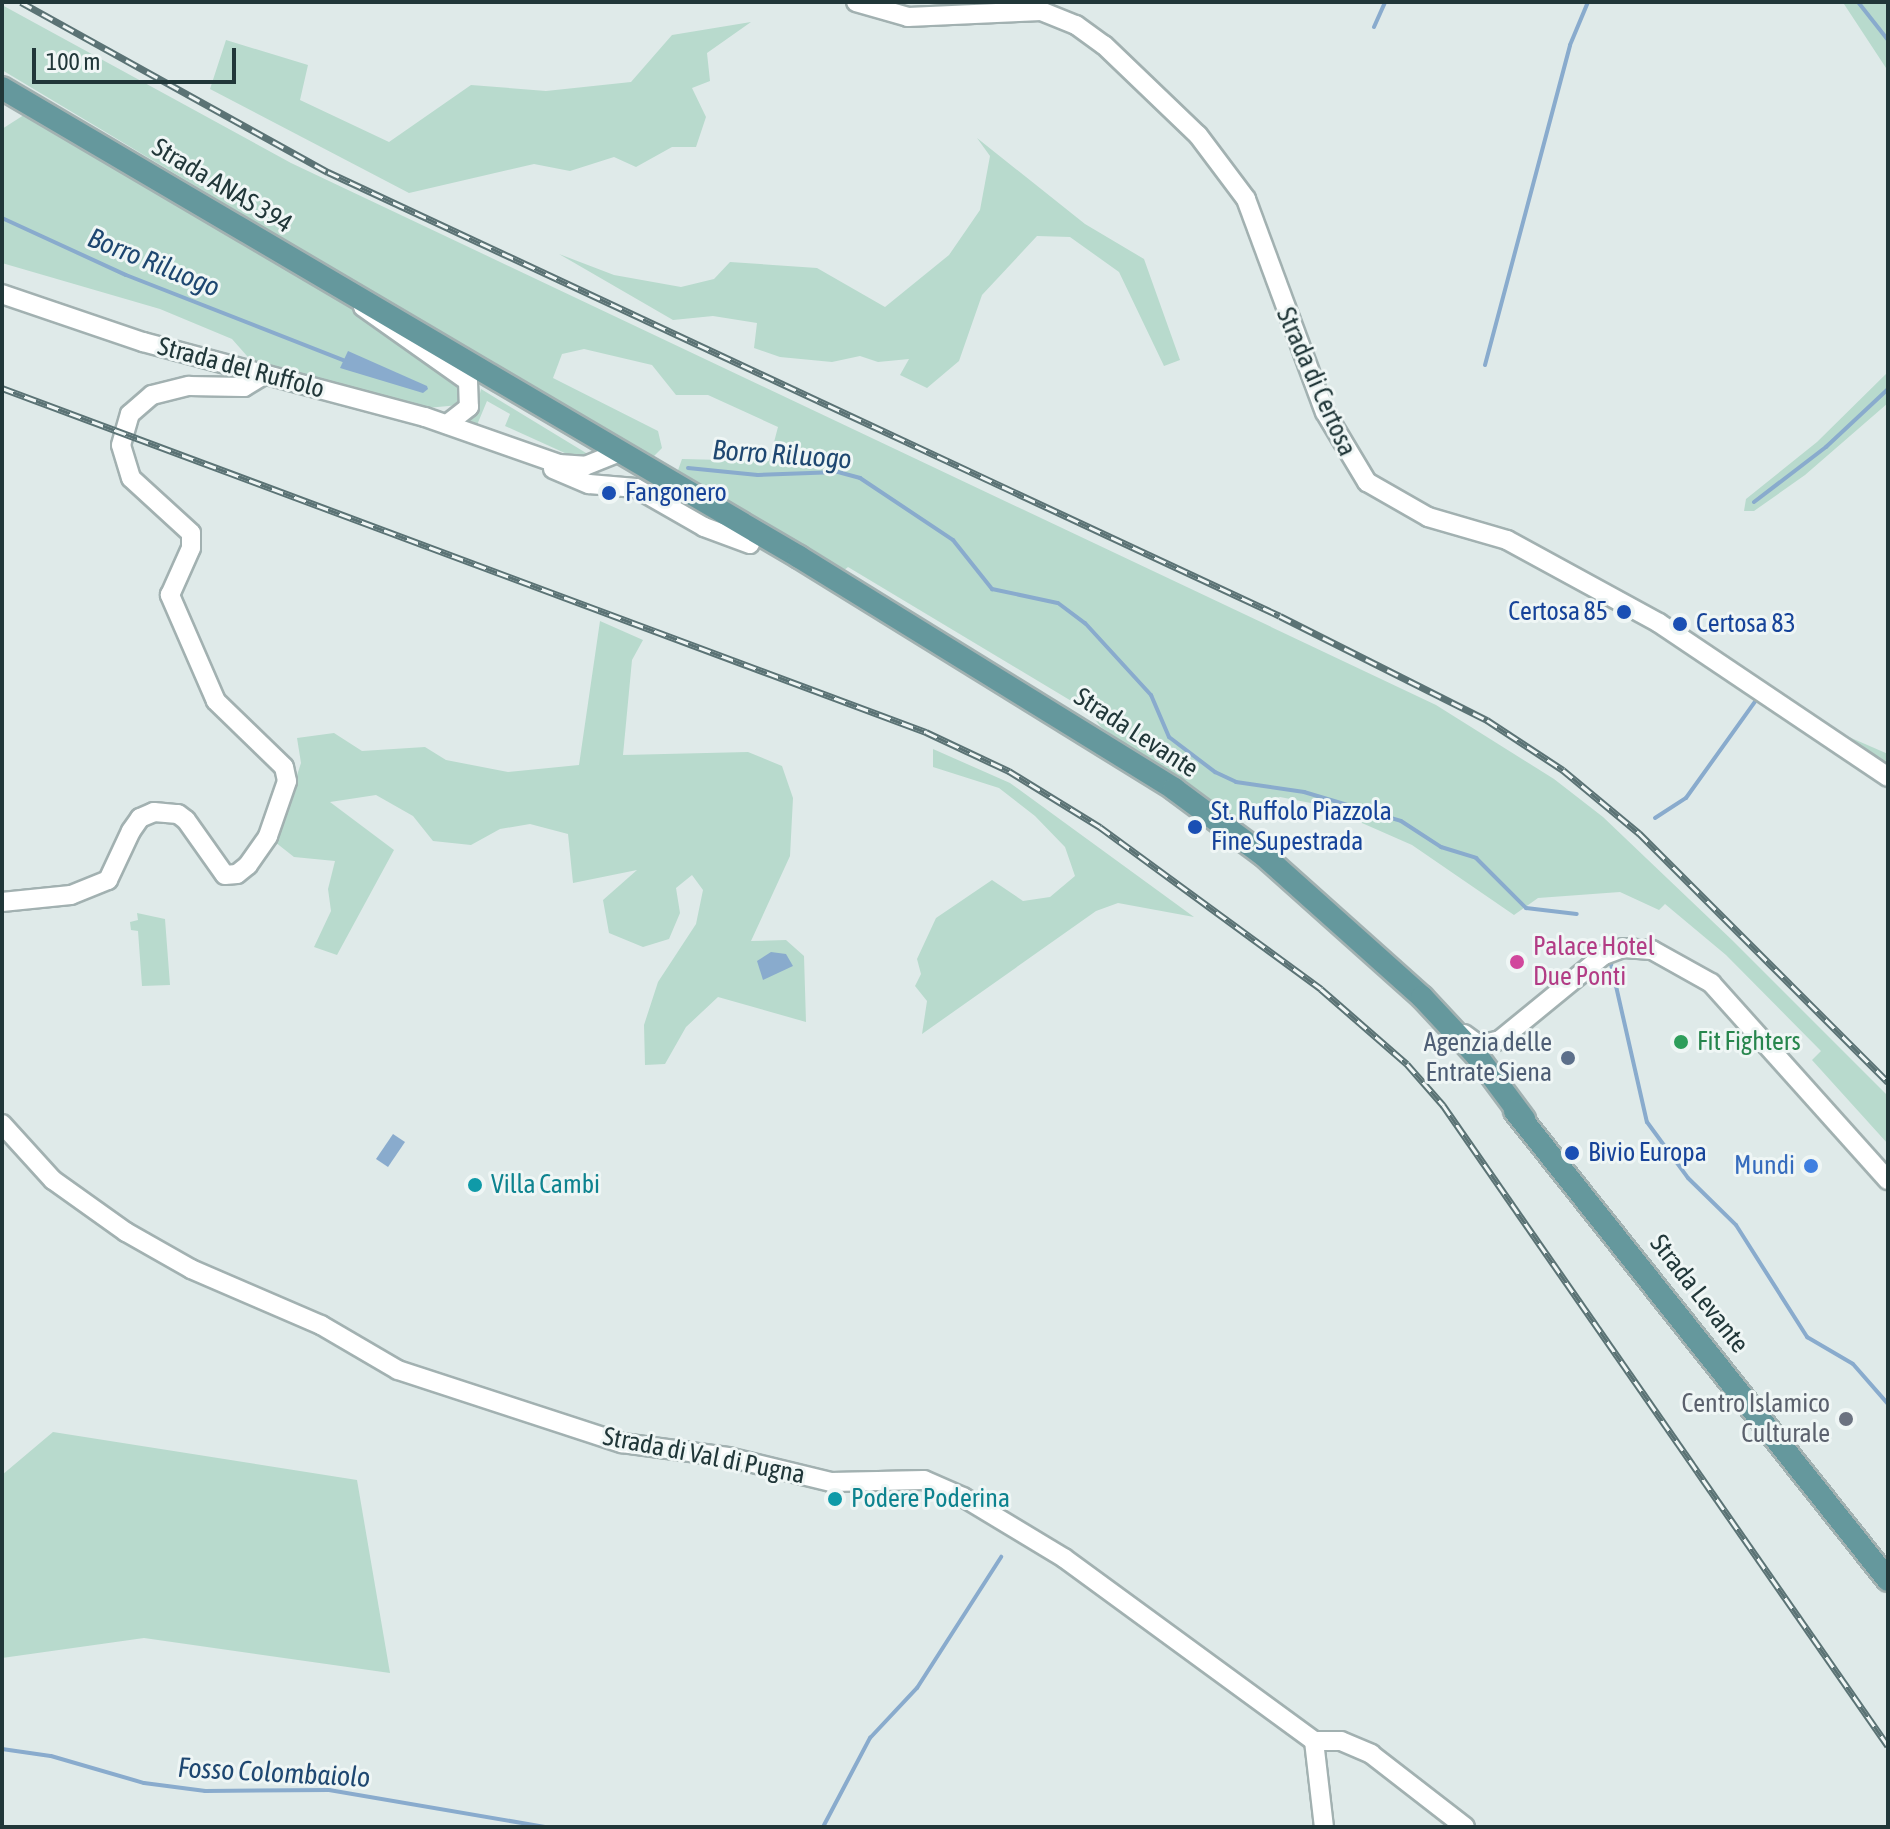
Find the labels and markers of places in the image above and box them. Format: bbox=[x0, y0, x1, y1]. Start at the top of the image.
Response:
place label: Fangonero bbox=[625, 477, 727, 509]
marker: Fangonero bbox=[600, 484, 618, 502]
place label: Certosa 85 bbox=[1508, 596, 1608, 628]
marker: Certosa 85 bbox=[1615, 603, 1633, 621]
place label: Certosa 83 bbox=[1696, 608, 1796, 640]
marker: Certosa 83 bbox=[1671, 615, 1689, 633]
place label: St. Ruffolo Piazzola Fine Supestrada bbox=[1211, 796, 1392, 858]
marker: St. Ruffolo Piazzola Fine Supestrada bbox=[1186, 818, 1204, 836]
place label: Palace Hotel Due Ponti bbox=[1533, 931, 1655, 992]
marker: Palace Hotel Due Ponti bbox=[1508, 953, 1526, 971]
place label: Fit Fighters bbox=[1697, 1026, 1801, 1058]
place label: Agenzia delle Entrate Siena bbox=[1424, 1027, 1552, 1088]
marker: Fit Fighters bbox=[1672, 1033, 1690, 1051]
marker: Agenzia delle Entrate Siena bbox=[1559, 1049, 1577, 1067]
place label: Bivio Europa bbox=[1588, 1137, 1707, 1169]
marker: Bivio Europa bbox=[1563, 1144, 1581, 1162]
place label: Mundi bbox=[1734, 1150, 1795, 1182]
marker: Mundi bbox=[1802, 1157, 1820, 1175]
place label: Villa Cambi bbox=[491, 1169, 600, 1201]
marker: Villa Cambi bbox=[466, 1176, 484, 1194]
place label: Centro Islamico Culturale bbox=[1682, 1388, 1830, 1450]
marker: Centro Islamico Culturale bbox=[1837, 1410, 1855, 1428]
place label: Podere Poderina bbox=[851, 1483, 1010, 1515]
marker: Podere Poderina bbox=[826, 1490, 844, 1508]

